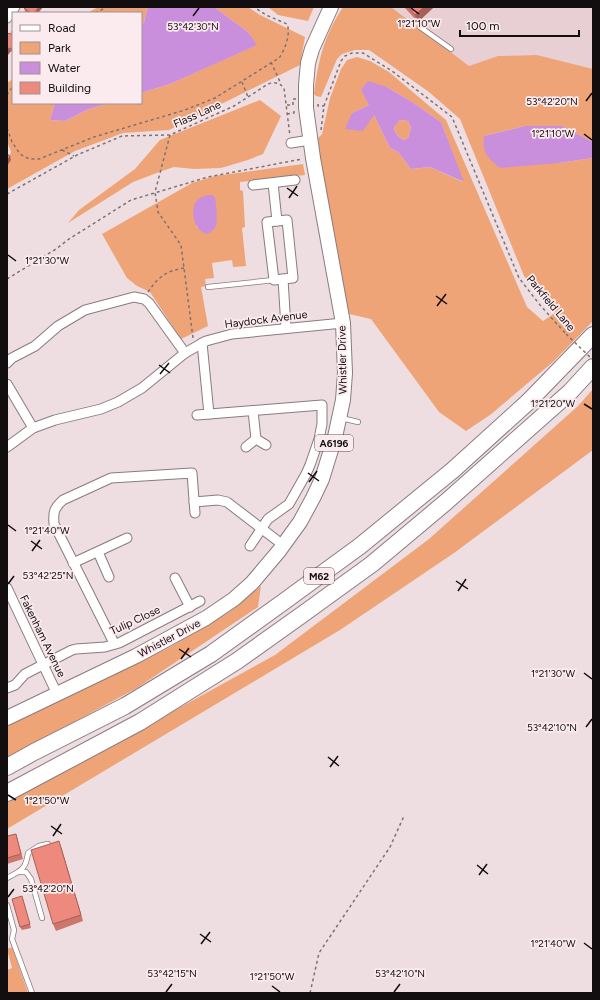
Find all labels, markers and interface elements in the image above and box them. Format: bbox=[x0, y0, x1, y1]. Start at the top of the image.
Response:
legend bbox=[12, 12, 142, 104]
scale bar bbox=[460, 12, 579, 38]
text: 1°21'10"W bbox=[398, 17, 441, 30]
text: 100 m bbox=[466, 19, 500, 33]
text: 53°42'30"N bbox=[167, 20, 219, 33]
text: Road bbox=[48, 21, 76, 35]
text: Park bbox=[48, 41, 71, 55]
text: Water bbox=[48, 61, 80, 75]
text: Building bbox=[48, 81, 91, 95]
text: 53°42'20"N bbox=[526, 95, 578, 108]
street label: Flass Lane bbox=[172, 98, 223, 131]
text: 1°21'10"W bbox=[532, 127, 575, 140]
text: 1°21'30"W bbox=[25, 254, 69, 267]
street label: Parkfield Lane bbox=[524, 273, 578, 334]
street label: Haydock Avenue bbox=[224, 308, 308, 331]
street label: Whistler Drive bbox=[335, 325, 350, 395]
text: 1°21'20"W bbox=[531, 397, 576, 410]
road number: A6196 bbox=[315, 435, 353, 451]
text: 1°21'40"W bbox=[25, 524, 70, 537]
road number: M62 bbox=[304, 568, 334, 584]
text: 53°42'25"N bbox=[23, 569, 73, 582]
street label: Fakenham Avenue bbox=[17, 593, 68, 679]
street label: Tulip Close bbox=[108, 603, 162, 638]
street label: Whistler Drive bbox=[136, 617, 203, 660]
text: 1°21'30"W bbox=[531, 667, 575, 680]
text: 53°42'10"N bbox=[527, 721, 577, 734]
text: 1°21'50"W bbox=[25, 794, 70, 807]
text: 53°42'20"N bbox=[22, 882, 74, 895]
text: 1°21'40"W bbox=[531, 937, 576, 950]
text: 53°42'15"N bbox=[147, 967, 197, 980]
text: 53°42'10"N bbox=[375, 967, 425, 980]
text: 1°21'50"W bbox=[250, 970, 295, 983]

